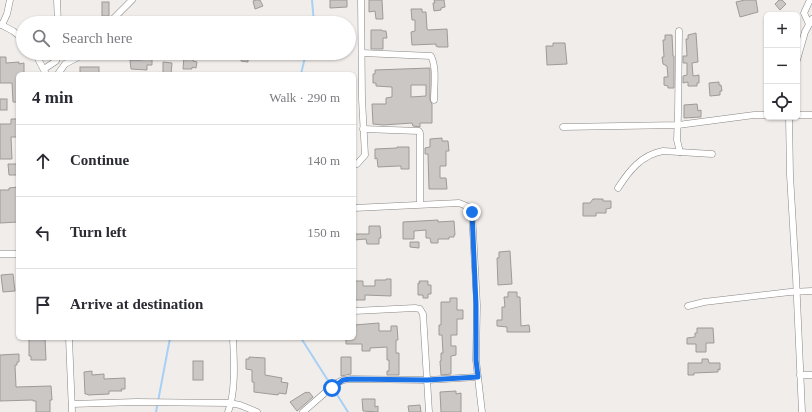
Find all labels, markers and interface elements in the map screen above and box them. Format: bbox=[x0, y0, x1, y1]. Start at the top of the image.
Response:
map controls bbox=[764, 12, 800, 120]
button: + bbox=[764, 12, 800, 48]
search box bbox=[16, 16, 356, 60]
icon: search bbox=[30, 27, 52, 49]
text: Search here bbox=[62, 30, 132, 46]
button: − bbox=[764, 48, 800, 84]
button: locate bbox=[764, 84, 800, 120]
text: 4 min bbox=[32, 88, 73, 107]
text: Walk · 290 m bbox=[269, 90, 340, 105]
icon: ahead bbox=[32, 150, 54, 172]
text: Continue bbox=[70, 152, 129, 168]
text: 140 m bbox=[307, 153, 340, 168]
route end bbox=[463, 203, 481, 221]
icon: left bbox=[32, 222, 54, 244]
text: Turn left bbox=[70, 224, 127, 240]
text: 150 m bbox=[307, 225, 340, 240]
icon: arrive bbox=[32, 294, 54, 316]
text: Arrive at destination bbox=[70, 296, 203, 312]
route start bbox=[323, 379, 341, 397]

